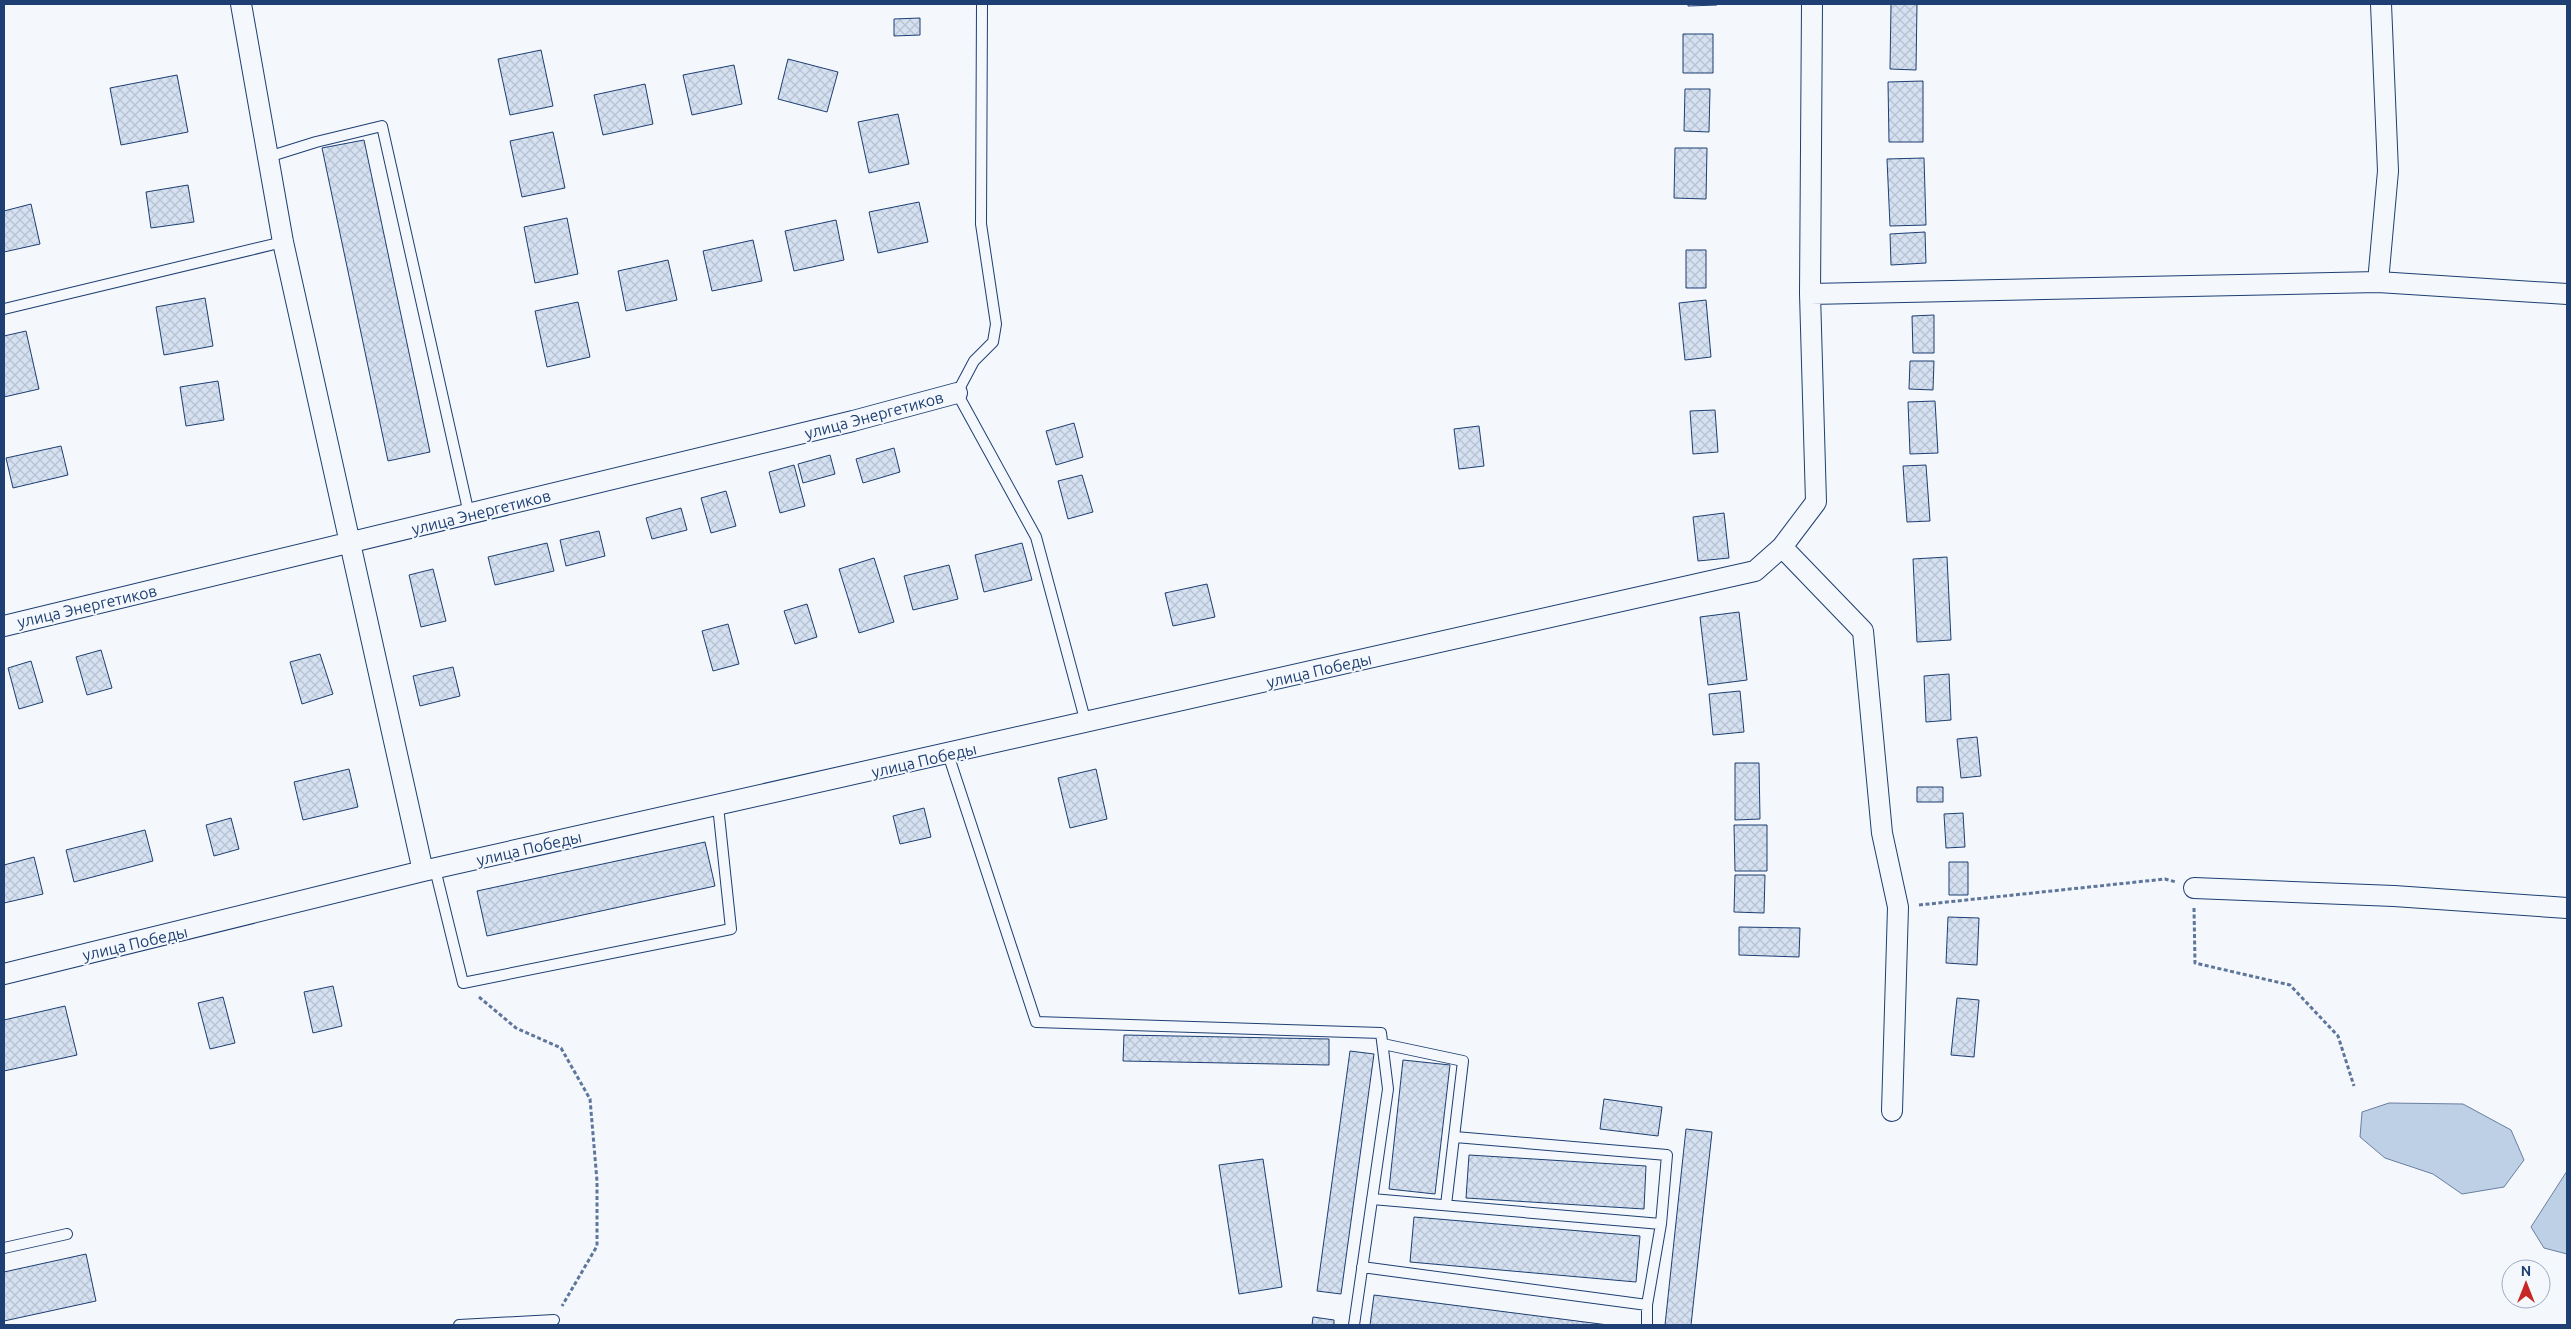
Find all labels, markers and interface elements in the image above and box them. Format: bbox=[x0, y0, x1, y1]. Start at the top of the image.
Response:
street label: улица Энергетиков bbox=[803, 388, 945, 442]
street label: улица Энергетиков bbox=[410, 486, 552, 538]
street label: улица Энергетиков bbox=[15, 581, 159, 631]
street label: улица Победы bbox=[1265, 649, 1373, 691]
street label: улица Победы bbox=[870, 739, 978, 781]
street label: улица Победы bbox=[475, 827, 583, 869]
street label: улица Победы bbox=[81, 922, 189, 964]
north arrow bbox=[2501, 1259, 2551, 1309]
text: N bbox=[2521, 1263, 2531, 1279]

